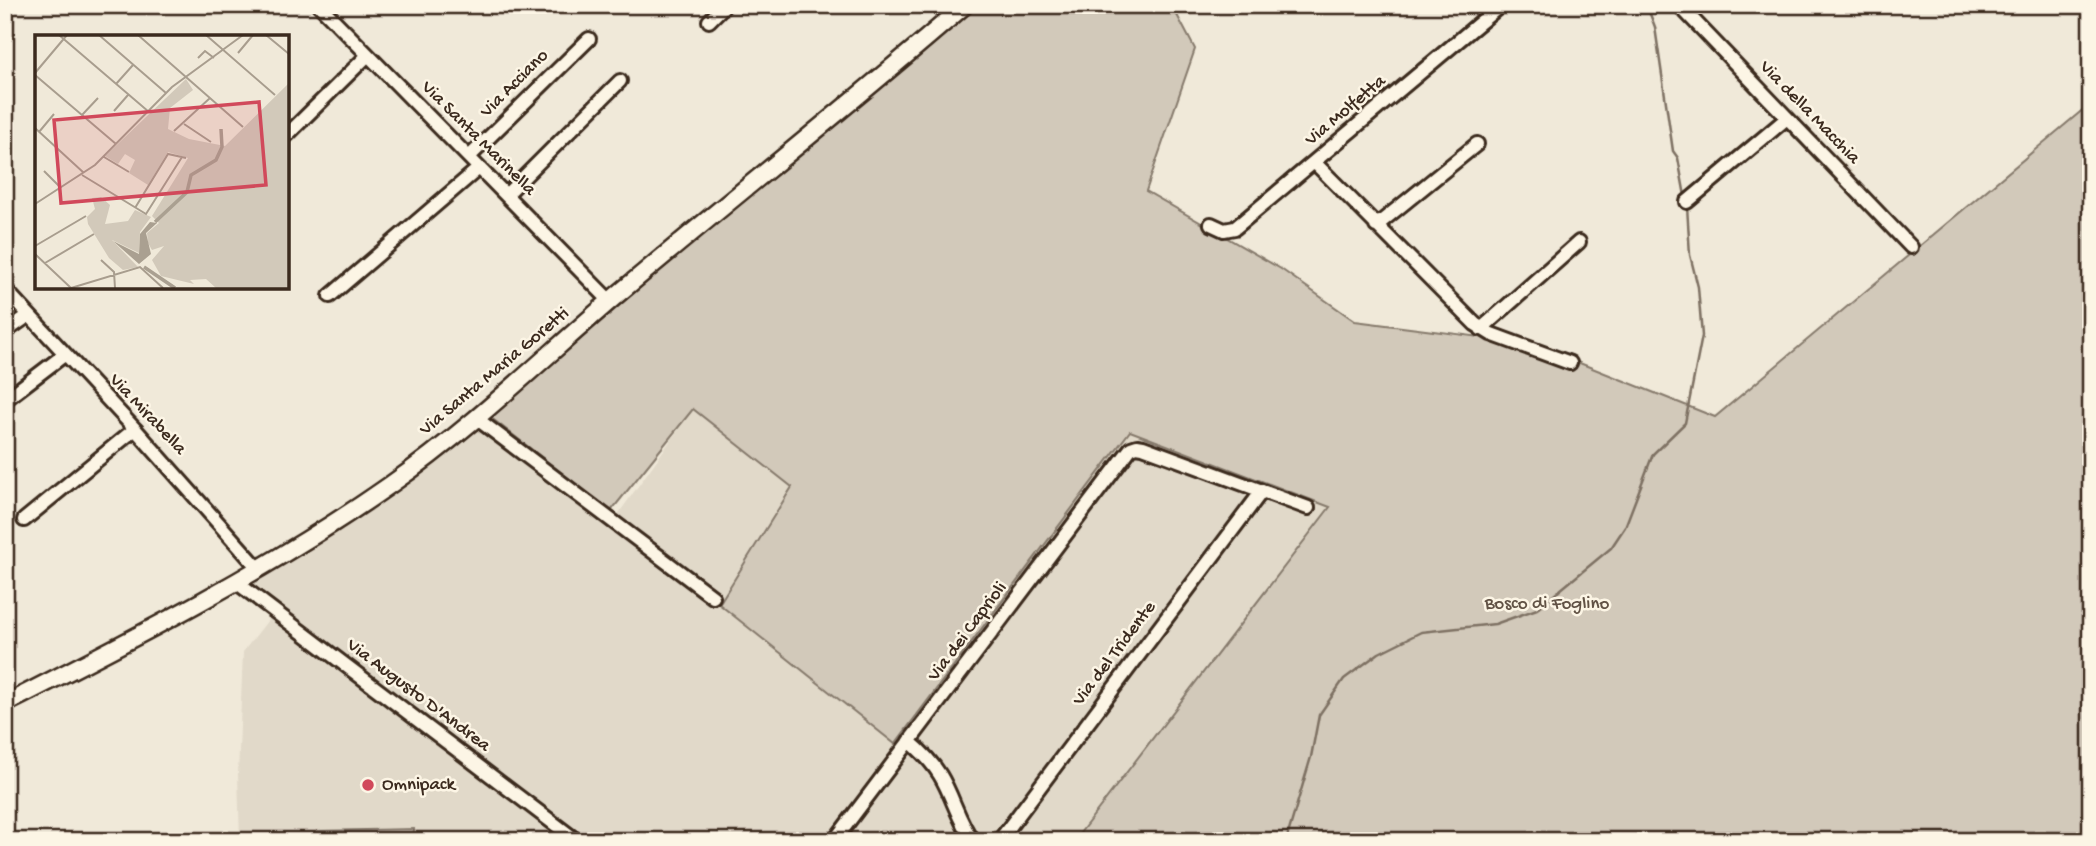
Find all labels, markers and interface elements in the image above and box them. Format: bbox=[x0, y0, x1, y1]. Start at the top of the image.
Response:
inset map bbox=[35, 35, 289, 289]
street label: Via Acciano bbox=[475, 45, 554, 124]
street label: Via della Macchia bbox=[1753, 56, 1865, 171]
street label: Via Molfetta bbox=[1300, 70, 1392, 152]
street label: Via Santa Marinella bbox=[415, 76, 541, 202]
street label: Via Santa Maria Goretti bbox=[415, 303, 575, 442]
street label: Via Mirabella bbox=[103, 369, 192, 462]
street label: Via dei Caprioli bbox=[923, 578, 1013, 687]
park label: Bosco di Foglino bbox=[1484, 593, 1610, 616]
street label: Via del Tridente bbox=[1068, 597, 1162, 712]
street label: Via Augusto D'Andrea bbox=[341, 634, 496, 759]
place label: Omnipack bbox=[382, 774, 456, 797]
marker: Omnipack bbox=[360, 777, 376, 793]

